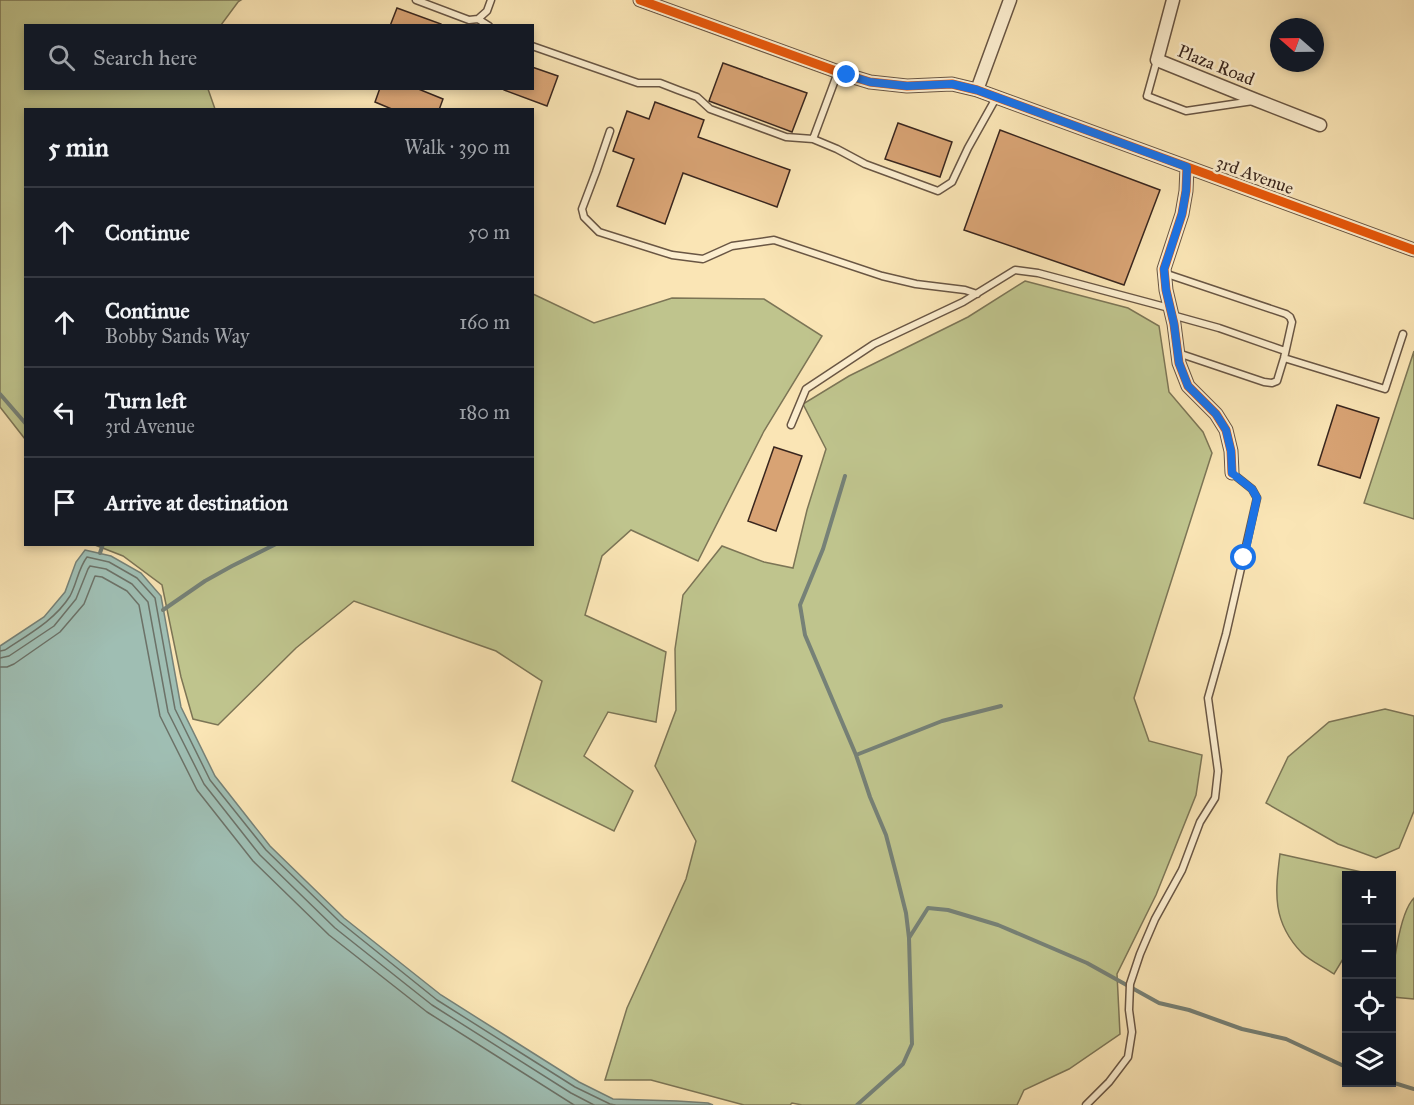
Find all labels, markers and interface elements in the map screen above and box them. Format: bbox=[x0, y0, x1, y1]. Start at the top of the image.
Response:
north arrow bbox=[1270, 18, 1324, 72]
search box bbox=[24, 24, 534, 90]
street label: Plaza Road bbox=[1174, 40, 1258, 90]
icon: search bbox=[45, 41, 78, 74]
text: Search here bbox=[93, 44, 197, 71]
route end bbox=[833, 61, 859, 87]
text: 5 min bbox=[48, 131, 109, 163]
text: Walk · 390 m bbox=[404, 135, 510, 159]
street label: 3rd Avenue bbox=[1213, 151, 1297, 199]
icon: ahead bbox=[48, 216, 81, 249]
text: Continue bbox=[105, 219, 190, 246]
text: 50 m bbox=[468, 220, 510, 244]
text: Continue bbox=[105, 297, 190, 324]
icon: ahead bbox=[48, 306, 81, 339]
text: 160 m bbox=[459, 310, 510, 334]
text: Bobby Sands Way bbox=[105, 324, 249, 348]
text: Turn left bbox=[105, 387, 187, 414]
icon: left bbox=[48, 396, 81, 429]
text: 180 m bbox=[459, 400, 510, 424]
text: 3rd Avenue bbox=[105, 414, 195, 438]
icon: arrive bbox=[48, 486, 81, 519]
text: Arrive at destination bbox=[105, 489, 288, 516]
route start bbox=[1230, 544, 1256, 570]
map controls bbox=[1342, 871, 1396, 1087]
button: + bbox=[1342, 871, 1396, 925]
button: − bbox=[1342, 925, 1396, 979]
button: locate bbox=[1342, 979, 1396, 1033]
button: layers bbox=[1342, 1033, 1396, 1087]

